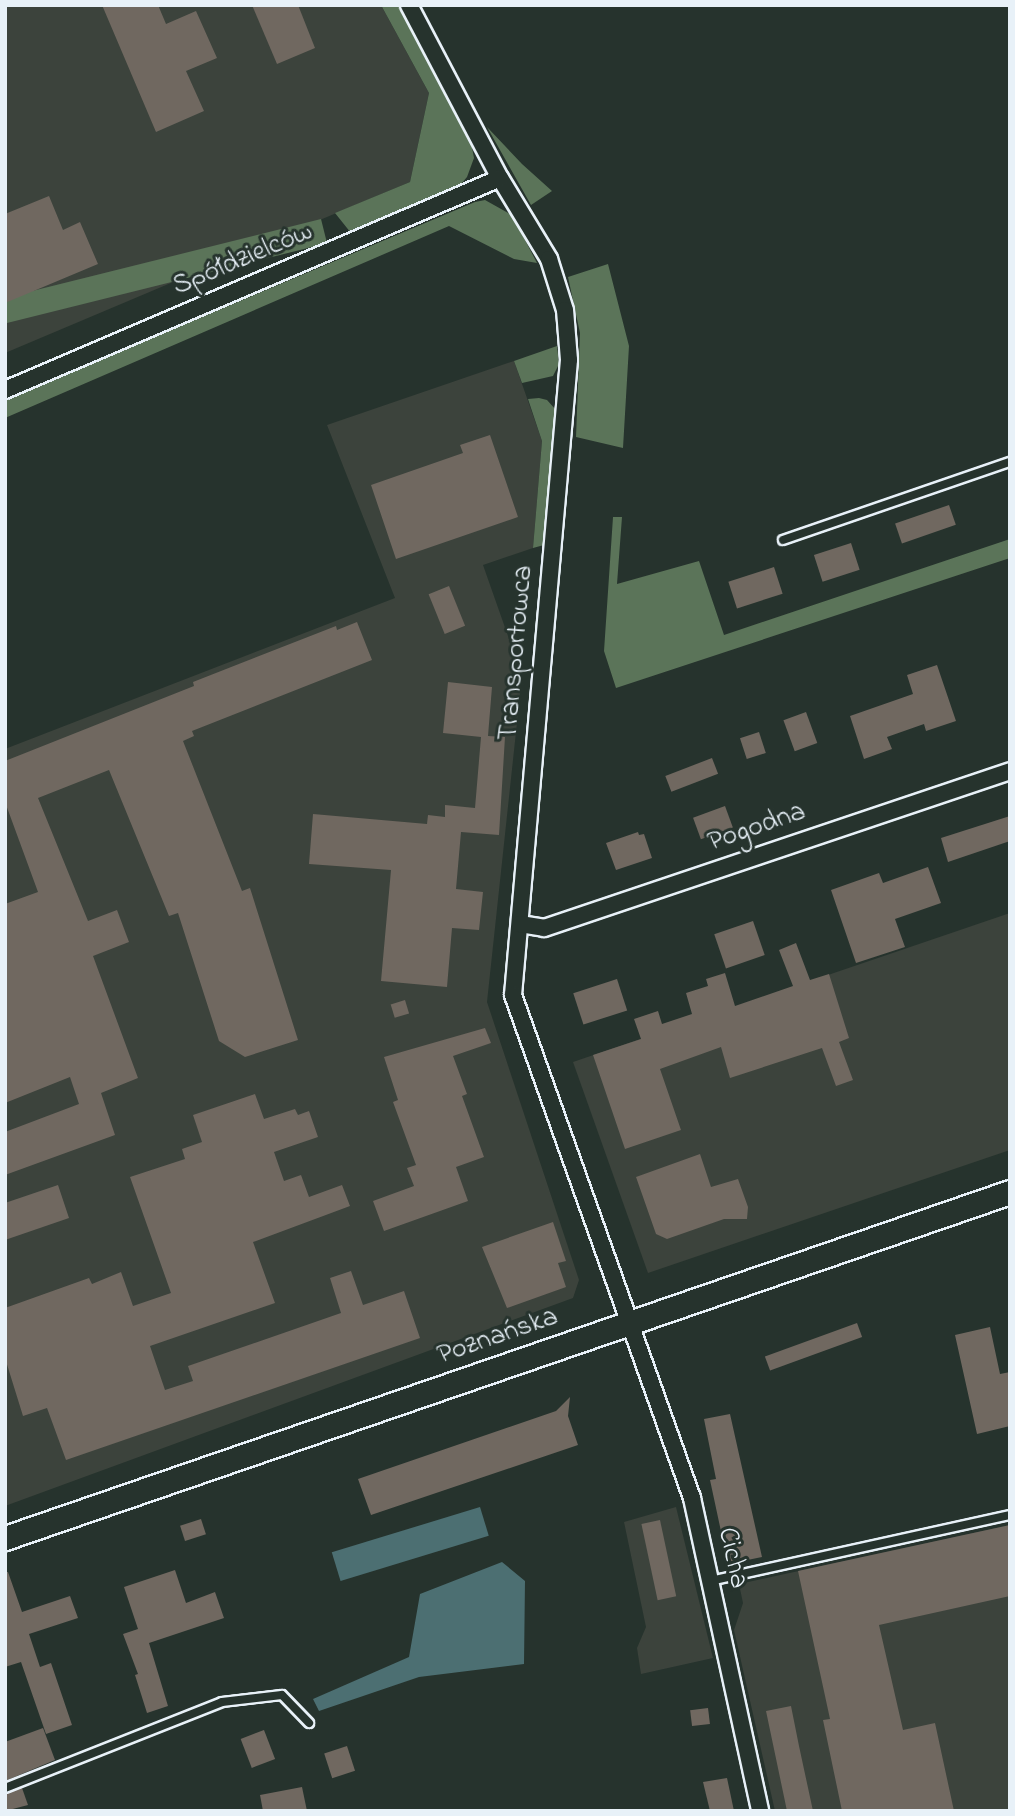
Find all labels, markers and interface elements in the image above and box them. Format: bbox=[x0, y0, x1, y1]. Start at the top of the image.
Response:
street label: Spółdzielców bbox=[168, 216, 318, 304]
street label: Transportowca bbox=[493, 564, 541, 742]
street label: Pogodna bbox=[704, 796, 810, 860]
street label: Poznańska bbox=[433, 1301, 563, 1373]
street label: Cicha bbox=[709, 1525, 755, 1591]

